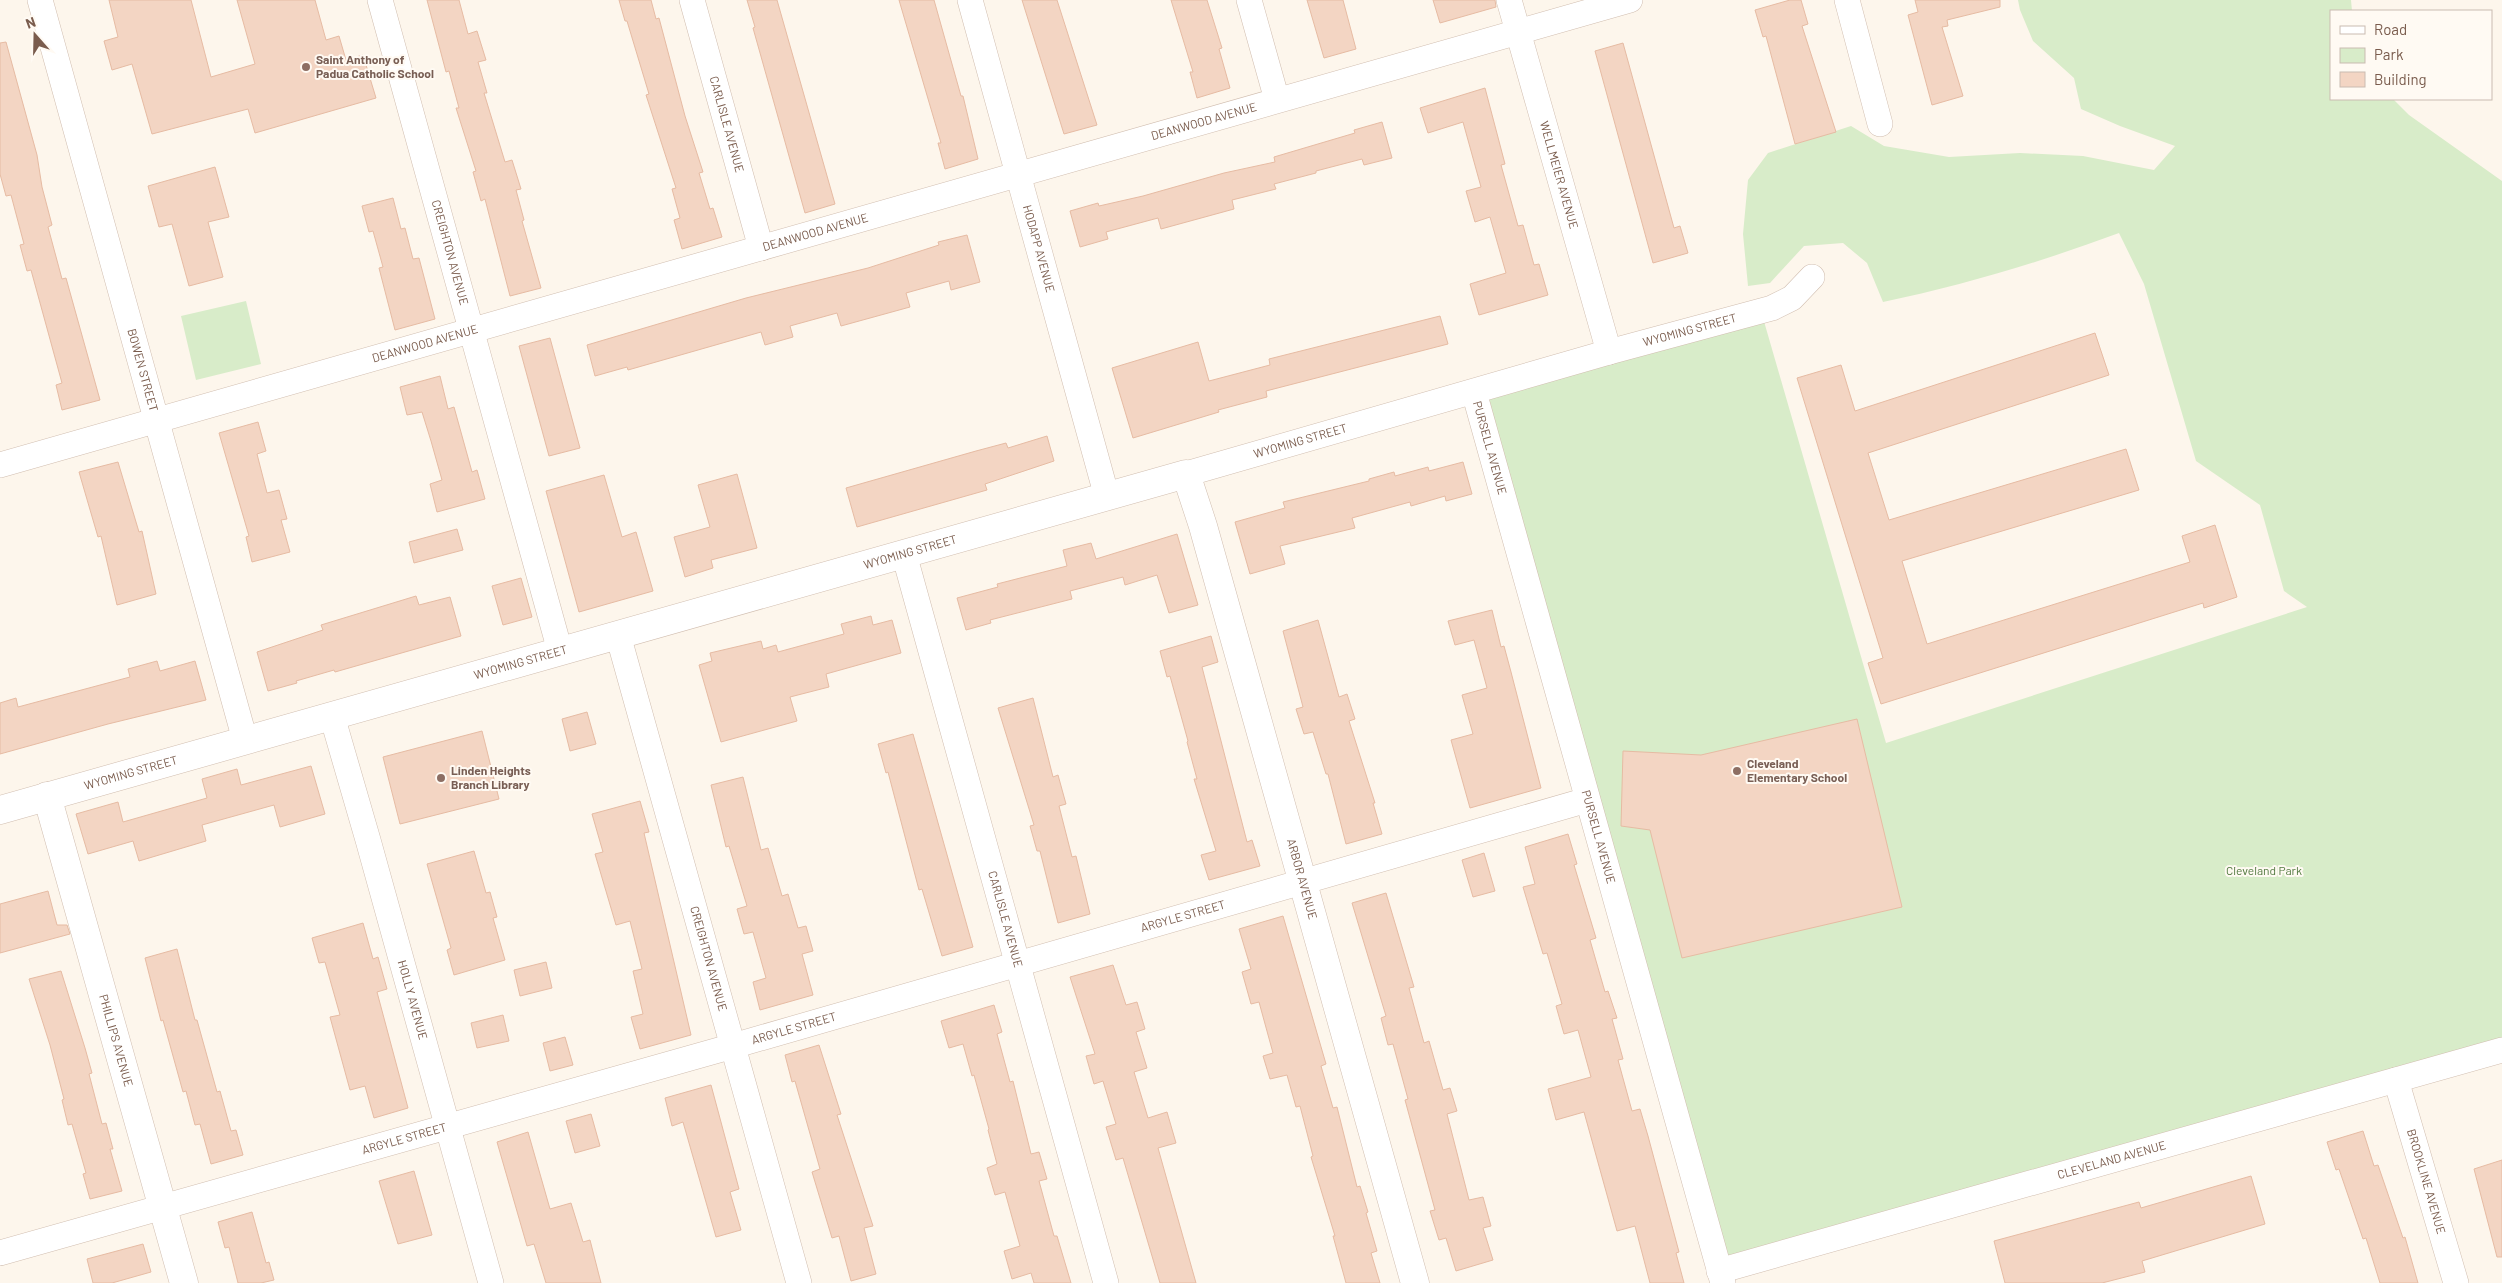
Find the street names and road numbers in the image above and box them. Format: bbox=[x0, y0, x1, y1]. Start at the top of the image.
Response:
street label: CARLISLE AVENUE bbox=[707, 74, 748, 174]
street label: DEANWOOD AVENUE bbox=[1149, 99, 1258, 142]
street label: WELLMEIER AVENUE bbox=[1538, 119, 1582, 230]
street label: CREIGHTON AVENUE bbox=[430, 198, 472, 306]
street label: HODAPP AVENUE bbox=[1021, 203, 1058, 294]
street label: DEANWOOD AVENUE bbox=[761, 210, 870, 253]
street label: WYOMING STREET bbox=[1641, 310, 1738, 349]
street label: DEANWOOD AVENUE bbox=[370, 321, 479, 364]
street label: BOWEN STREET bbox=[125, 327, 162, 413]
street label: PURSELL AVENUE bbox=[1471, 399, 1510, 496]
street label: WYOMING STREET bbox=[1252, 420, 1348, 460]
street label: WYOMING STREET bbox=[862, 531, 958, 571]
street label: WYOMING STREET bbox=[472, 642, 569, 681]
street label: WYOMING STREET bbox=[82, 752, 179, 792]
street label: PURSELL AVENUE bbox=[1580, 788, 1619, 885]
street label: ARBOR AVENUE bbox=[1285, 837, 1321, 921]
street label: CARLISLE AVENUE bbox=[986, 869, 1026, 969]
street label: ARGYLE STREET bbox=[1139, 897, 1227, 934]
street label: CREIGHTON AVENUE bbox=[688, 904, 731, 1013]
street label: HOLLY AVENUE bbox=[396, 958, 431, 1041]
street label: PHILLIPS AVENUE bbox=[97, 992, 136, 1088]
street label: ARGYLE STREET bbox=[750, 1009, 838, 1046]
street label: ARGYLE STREET bbox=[360, 1119, 448, 1157]
street label: BROOKLINE AVENUE bbox=[2405, 1127, 2449, 1236]
street label: CLEVELAND AVENUE bbox=[2055, 1137, 2167, 1181]

